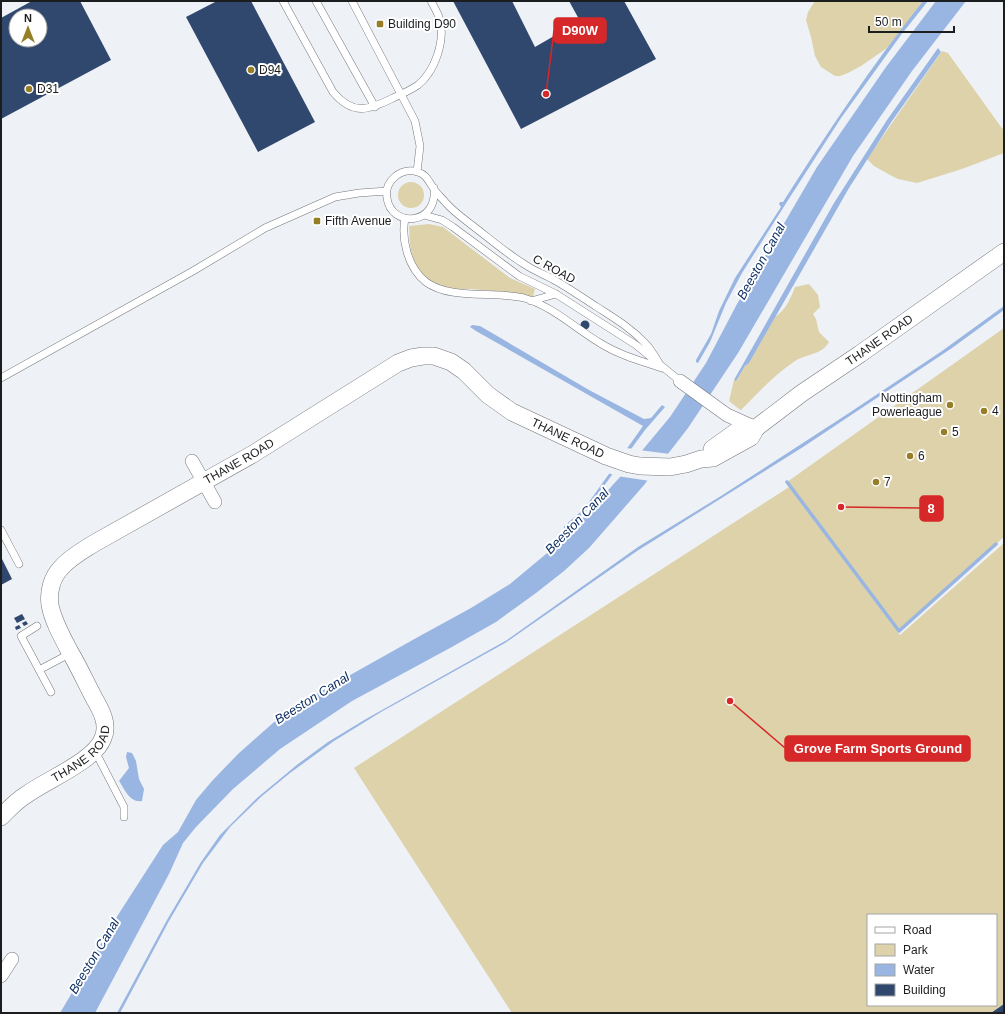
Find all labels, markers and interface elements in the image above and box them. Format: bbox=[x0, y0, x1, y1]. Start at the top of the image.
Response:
north arrow bbox=[8, 8, 48, 48]
scale bar bbox=[869, 8, 954, 34]
text: N bbox=[24, 12, 32, 24]
text: 50 m bbox=[875, 15, 902, 29]
place label: Building D90 bbox=[388, 17, 456, 31]
callout: D90W bbox=[554, 18, 606, 43]
marker: Building D90 bbox=[375, 19, 385, 29]
text: D90W bbox=[562, 23, 599, 38]
place label: D94 bbox=[259, 63, 281, 77]
marker: D94 bbox=[246, 65, 256, 75]
place label: D31 bbox=[37, 82, 59, 96]
marker: D31 bbox=[24, 84, 34, 94]
place label: Fifth Avenue bbox=[325, 214, 392, 228]
marker: Fifth Avenue bbox=[312, 216, 322, 226]
water label: Beeston Canal bbox=[734, 219, 789, 302]
street label: C ROAD bbox=[530, 252, 578, 287]
street label: THANE ROAD bbox=[843, 312, 916, 368]
place label: Nottingham Powerleague bbox=[872, 391, 942, 419]
marker: Nottingham Powerleague bbox=[945, 400, 955, 410]
place label: 4 bbox=[992, 404, 999, 418]
marker: 4 bbox=[979, 406, 989, 416]
street label: THANE ROAD bbox=[529, 415, 607, 461]
place label: 5 bbox=[952, 425, 959, 439]
marker: 5 bbox=[939, 427, 949, 437]
street label: THANE ROAD bbox=[201, 435, 277, 487]
place label: 6 bbox=[918, 449, 925, 463]
marker: 6 bbox=[905, 451, 915, 461]
place label: 7 bbox=[884, 475, 891, 489]
marker: 7 bbox=[871, 477, 881, 487]
water label: Beeston Canal bbox=[542, 484, 613, 557]
callout: 8 bbox=[920, 496, 943, 521]
text: 8 bbox=[927, 501, 935, 516]
water label: Beeston Canal bbox=[272, 668, 353, 727]
street label: THANE ROAD bbox=[49, 725, 112, 785]
callout: Grove Farm Sports Ground bbox=[785, 736, 970, 761]
text: Grove Farm Sports Ground bbox=[794, 741, 962, 756]
legend bbox=[867, 914, 997, 1006]
water label: Beeston Canal bbox=[66, 915, 123, 996]
text: Road bbox=[903, 923, 932, 937]
text: Park bbox=[903, 943, 929, 957]
text: Water bbox=[903, 963, 935, 977]
text: Building bbox=[903, 983, 946, 997]

